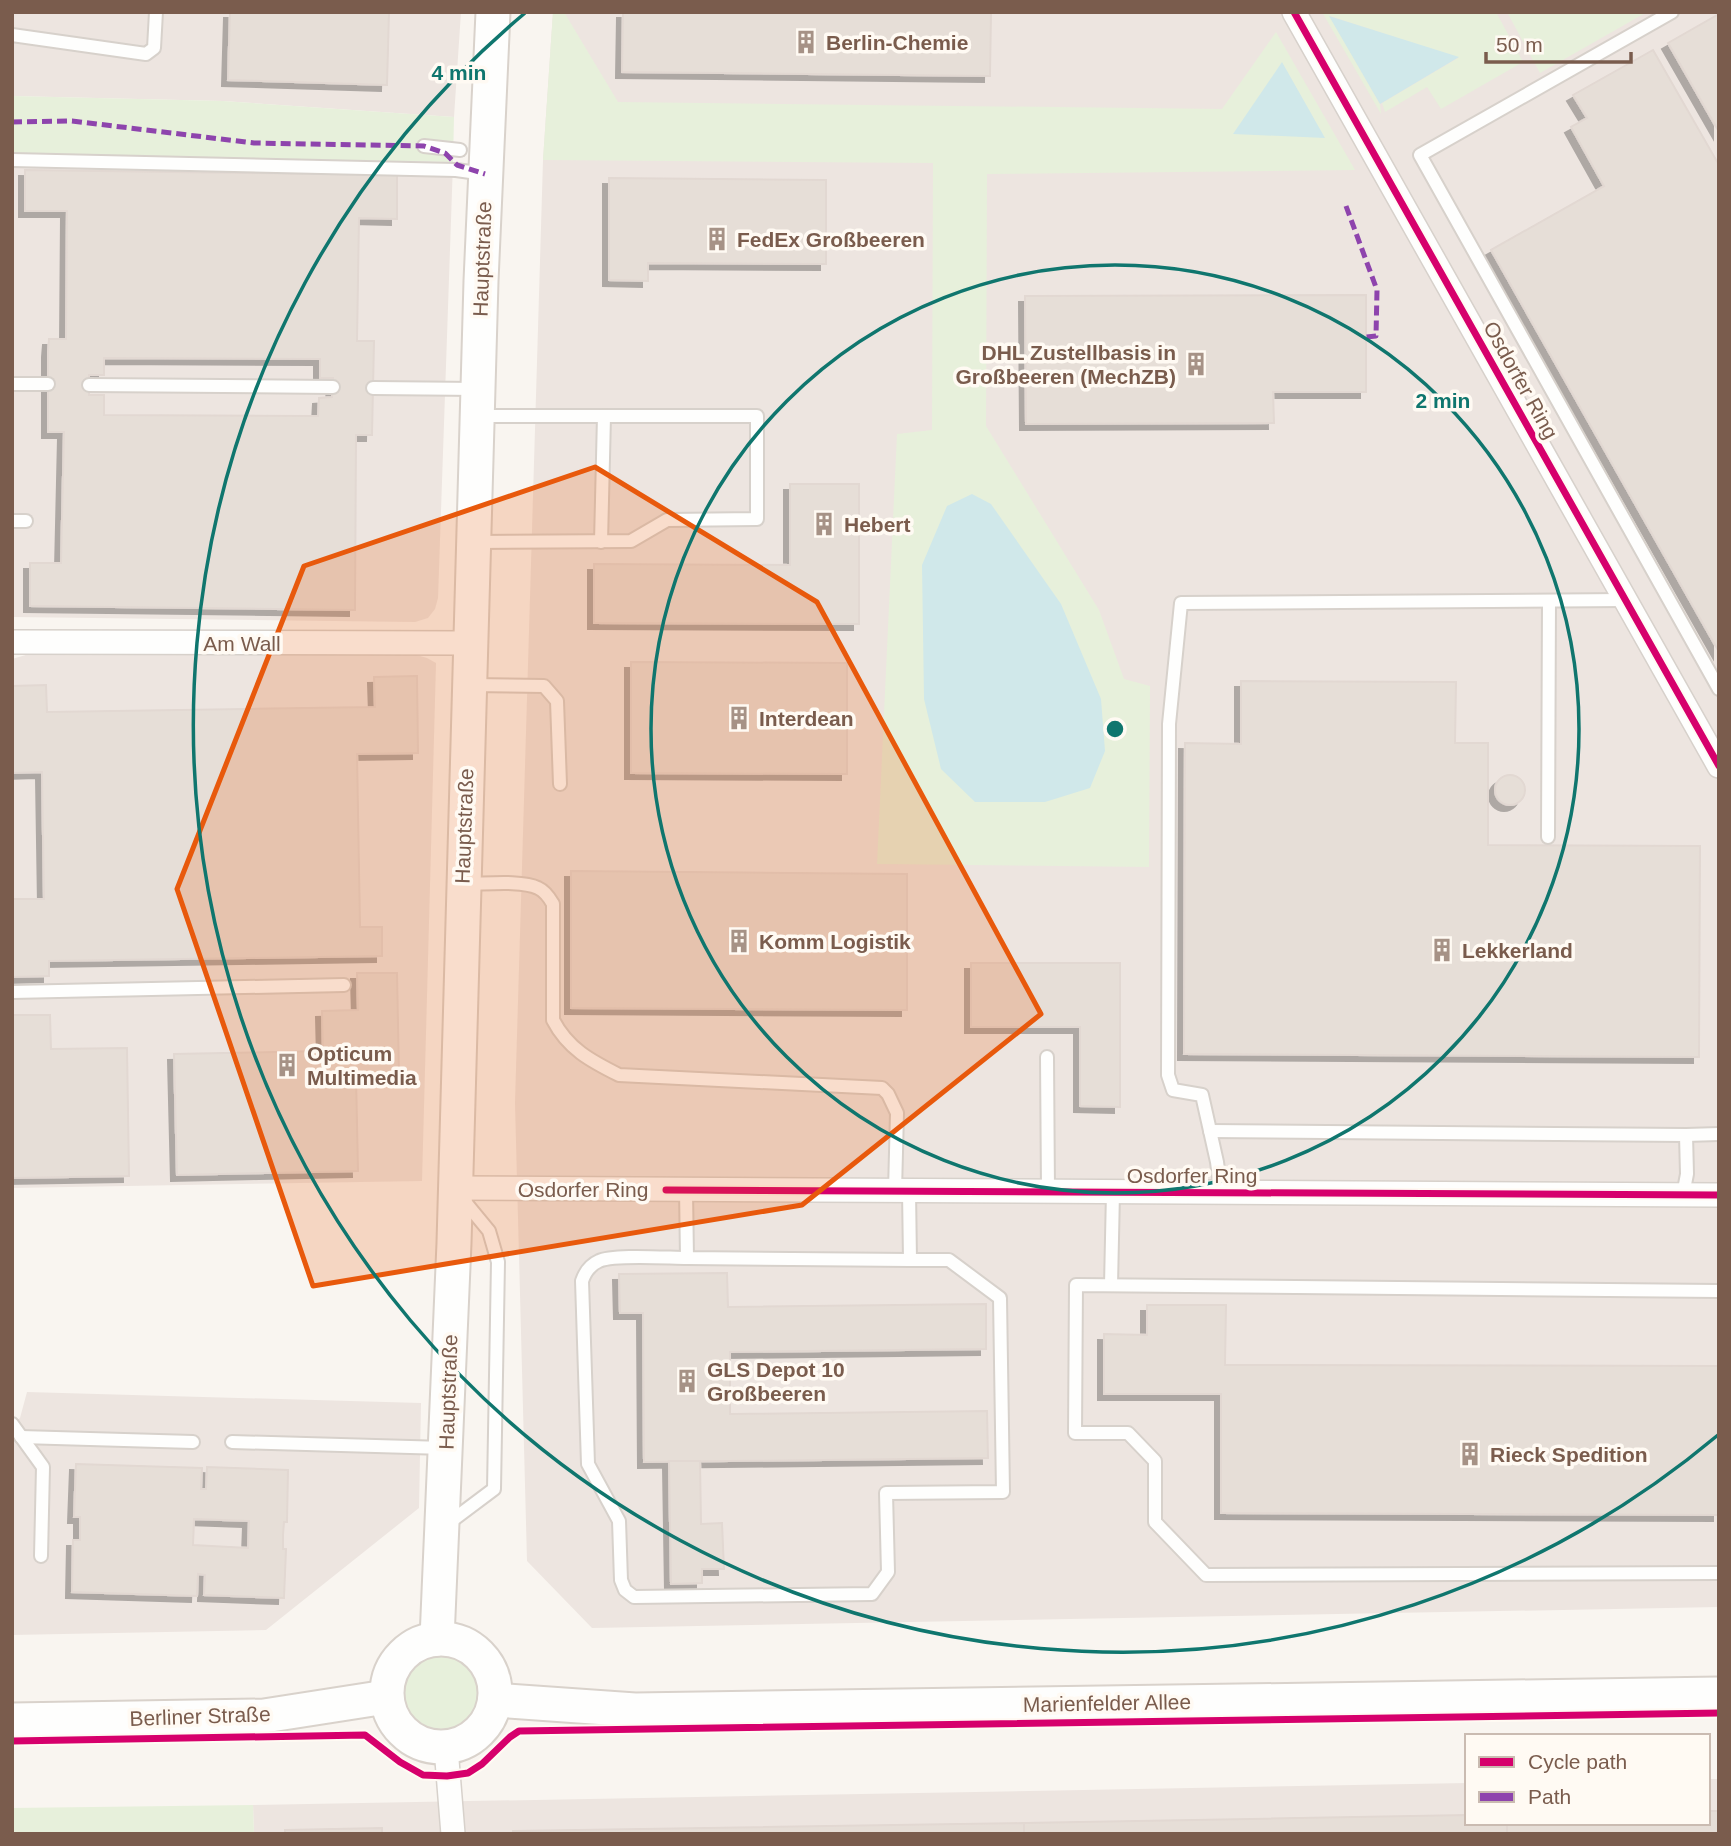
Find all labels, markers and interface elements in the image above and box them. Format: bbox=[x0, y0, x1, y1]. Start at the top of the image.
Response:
scale bar bbox=[1486, 21, 1631, 65]
building icon: Berlin-Chemie bbox=[792, 28, 820, 56]
place label: Berlin-Chemie bbox=[826, 31, 968, 54]
text: 50 m bbox=[1496, 33, 1543, 56]
text: 4 min bbox=[432, 61, 486, 84]
street label: Hauptstraße bbox=[468, 201, 496, 317]
building icon: FedEx Großbeeren bbox=[703, 225, 731, 253]
place label: FedEx Großbeeren bbox=[737, 228, 925, 251]
street label: Osdorfer Ring bbox=[1479, 317, 1563, 443]
place label: DHL Zustellbasis in Großbeeren (MechZB) bbox=[955, 341, 1176, 388]
building icon: DHL Zustellbasis in Großbeeren (MechZB) bbox=[1182, 350, 1210, 378]
text: 2 min bbox=[1416, 389, 1470, 412]
building icon: Hebert bbox=[810, 510, 838, 538]
place label: Hebert bbox=[844, 513, 911, 536]
street label: Am Wall bbox=[203, 632, 281, 655]
building icon: Interdean bbox=[725, 704, 753, 732]
place label: Interdean bbox=[759, 707, 854, 730]
centre of rings bbox=[1103, 717, 1127, 741]
street label: Hauptstraße bbox=[450, 768, 478, 884]
building icon: Komm Logistik bbox=[725, 927, 753, 955]
place label: Komm Logistik bbox=[759, 930, 911, 953]
building icon: Lekkerland bbox=[1428, 936, 1456, 964]
place label: Lekkerland bbox=[1462, 939, 1573, 962]
place label: Opticum Multimedia bbox=[307, 1042, 417, 1089]
building icon: Opticum Multimedia bbox=[273, 1051, 301, 1079]
street label: Osdorfer Ring bbox=[1127, 1164, 1257, 1187]
street label: Osdorfer Ring bbox=[518, 1178, 648, 1201]
street label: Hauptstraße bbox=[434, 1334, 462, 1450]
place label: GLS Depot 10 Großbeeren bbox=[707, 1358, 845, 1405]
building icon: GLS Depot 10 Großbeeren bbox=[673, 1367, 701, 1395]
building icon: Rieck Spedition bbox=[1456, 1440, 1484, 1468]
place label: Rieck Spedition bbox=[1490, 1443, 1648, 1466]
street label: Marienfelder Allee bbox=[1023, 1690, 1191, 1716]
street label: Berliner Straße bbox=[129, 1702, 271, 1730]
legend bbox=[1465, 1734, 1710, 1825]
text: Cycle path bbox=[1528, 1750, 1627, 1773]
text: Path bbox=[1528, 1785, 1571, 1808]

